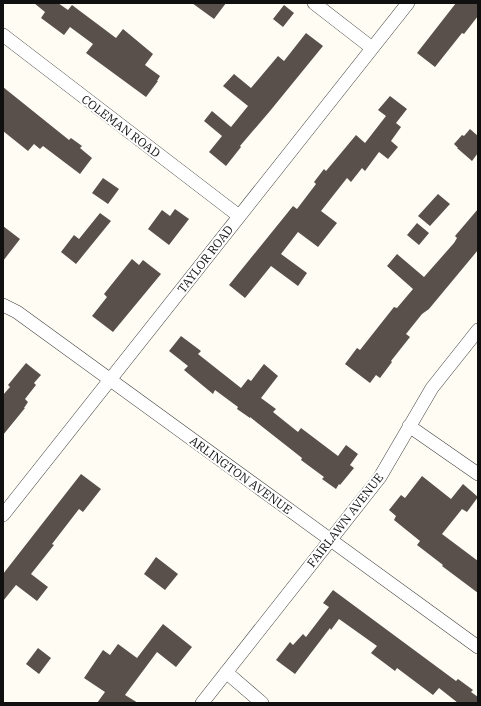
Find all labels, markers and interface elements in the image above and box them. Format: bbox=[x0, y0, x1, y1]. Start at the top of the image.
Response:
street label: COLEMAN ROAD bbox=[79, 91, 163, 161]
street label: TAYLOR ROAD bbox=[174, 222, 236, 296]
street label: ARLINGTON AVENUE bbox=[187, 433, 295, 517]
street label: FAIRLAWN AVENUE bbox=[304, 470, 386, 570]

